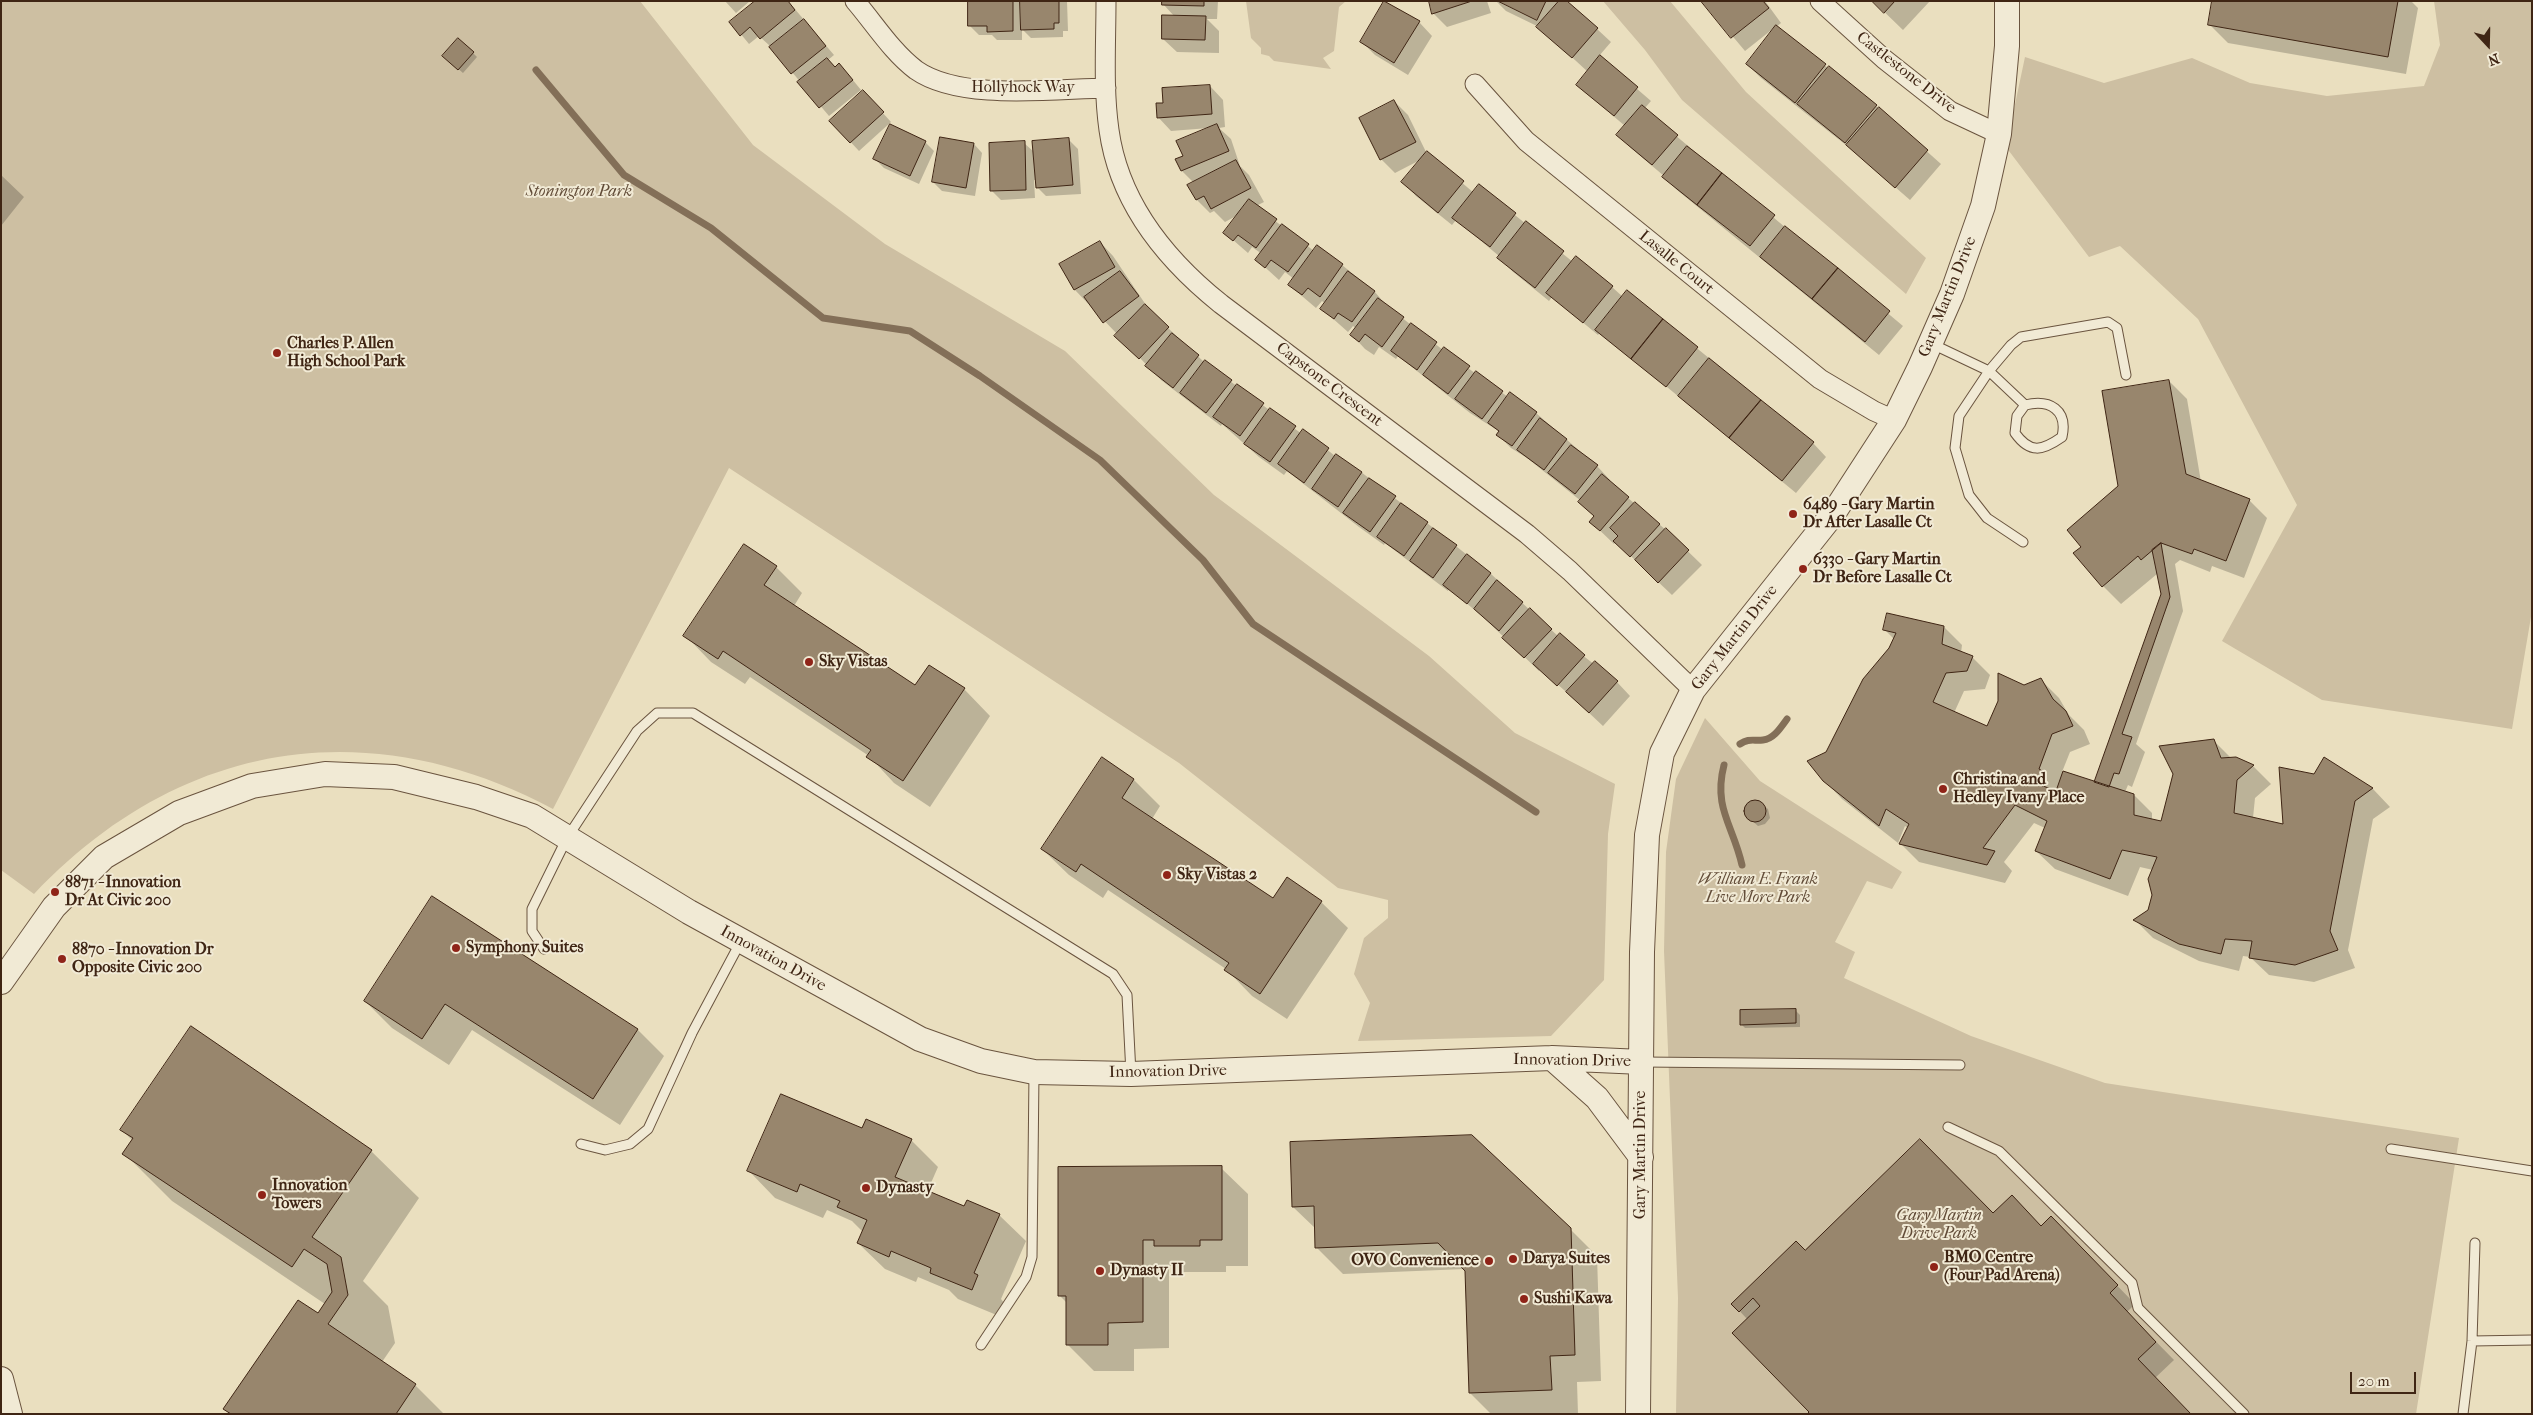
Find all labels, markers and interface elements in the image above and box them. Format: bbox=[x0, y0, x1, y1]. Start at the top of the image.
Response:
north arrow bbox=[2463, 20, 2513, 70]
street label: Castlestone Drive bbox=[1852, 28, 1960, 118]
text: N bbox=[2486, 50, 2502, 69]
street label: Hollyhock Way bbox=[971, 78, 1075, 98]
park label: Stonington Park bbox=[526, 182, 632, 202]
street label: Lasalle Court bbox=[1635, 227, 1717, 299]
street label: Gary Martin Drive bbox=[1915, 234, 1981, 360]
place label: Charles P. Allen High School Park bbox=[287, 334, 405, 372]
street label: Capstone Crescent bbox=[1272, 339, 1386, 431]
marker: Charles P. Allen High School Park bbox=[271, 347, 283, 359]
place label: 6489 - Gary Martin Dr After Lasalle Ct bbox=[1803, 495, 1935, 533]
marker: 6489 - Gary Martin Dr After Lasalle Ct bbox=[1787, 508, 1799, 520]
place label: 6330 - Gary Martin Dr Before Lasalle Ct bbox=[1813, 550, 1952, 588]
marker: 6330 - Gary Martin Dr Before Lasalle Ct bbox=[1797, 563, 1809, 575]
street label: Gary Martin Drive bbox=[1688, 581, 1782, 695]
place label: Sky Vistas bbox=[819, 652, 887, 672]
marker: Sky Vistas bbox=[803, 656, 815, 668]
place label: Christina and Hedley Ivany Place bbox=[1953, 770, 2084, 808]
marker: Christina and Hedley Ivany Place bbox=[1937, 783, 1949, 795]
place label: Sky Vistas 2 bbox=[1177, 865, 1257, 885]
marker: Sky Vistas 2 bbox=[1161, 869, 1173, 881]
park label: William E. Frank Live More Park bbox=[1698, 870, 1818, 908]
place label: 8871 - Innovation Dr At Civic 200 bbox=[65, 873, 181, 911]
marker: 8871 - Innovation Dr At Civic 200 bbox=[49, 886, 61, 898]
street label: Innovation Drive bbox=[717, 922, 829, 996]
place label: Symphony Suites bbox=[466, 938, 583, 958]
place label: 8870 - Innovation Dr Opposite Civic 200 bbox=[72, 940, 213, 978]
marker: Symphony Suites bbox=[450, 942, 462, 954]
marker: 8870 - Innovation Dr Opposite Civic 200 bbox=[56, 953, 68, 965]
street label: Innovation Drive bbox=[1513, 1050, 1631, 1072]
street label: Innovation Drive bbox=[1109, 1061, 1227, 1083]
street label: Gary Martin Drive bbox=[1631, 1091, 1651, 1219]
place label: Innovation Towers bbox=[272, 1176, 347, 1214]
place label: Dynasty bbox=[876, 1178, 933, 1198]
marker: Dynasty bbox=[860, 1182, 872, 1194]
marker: Innovation Towers bbox=[256, 1189, 268, 1201]
park label: Gary Martin Drive Park bbox=[1896, 1206, 1982, 1244]
place label: BMO Centre (Four Pad Arena) bbox=[1944, 1248, 2060, 1286]
place label: Darya Suites bbox=[1523, 1249, 1610, 1269]
place label: OVO Convenience bbox=[1351, 1251, 1479, 1271]
marker: Darya Suites bbox=[1507, 1253, 1519, 1265]
marker: OVO Convenience bbox=[1483, 1255, 1495, 1267]
place label: Dynasty II bbox=[1110, 1261, 1183, 1281]
marker: BMO Centre (Four Pad Arena) bbox=[1928, 1261, 1940, 1273]
marker: Dynasty II bbox=[1094, 1265, 1106, 1277]
place label: Sushi Kawa bbox=[1534, 1289, 1612, 1309]
marker: Sushi Kawa bbox=[1518, 1293, 1530, 1305]
scale bar bbox=[2353, 1362, 2419, 1394]
text: 20 m bbox=[2358, 1372, 2390, 1390]

